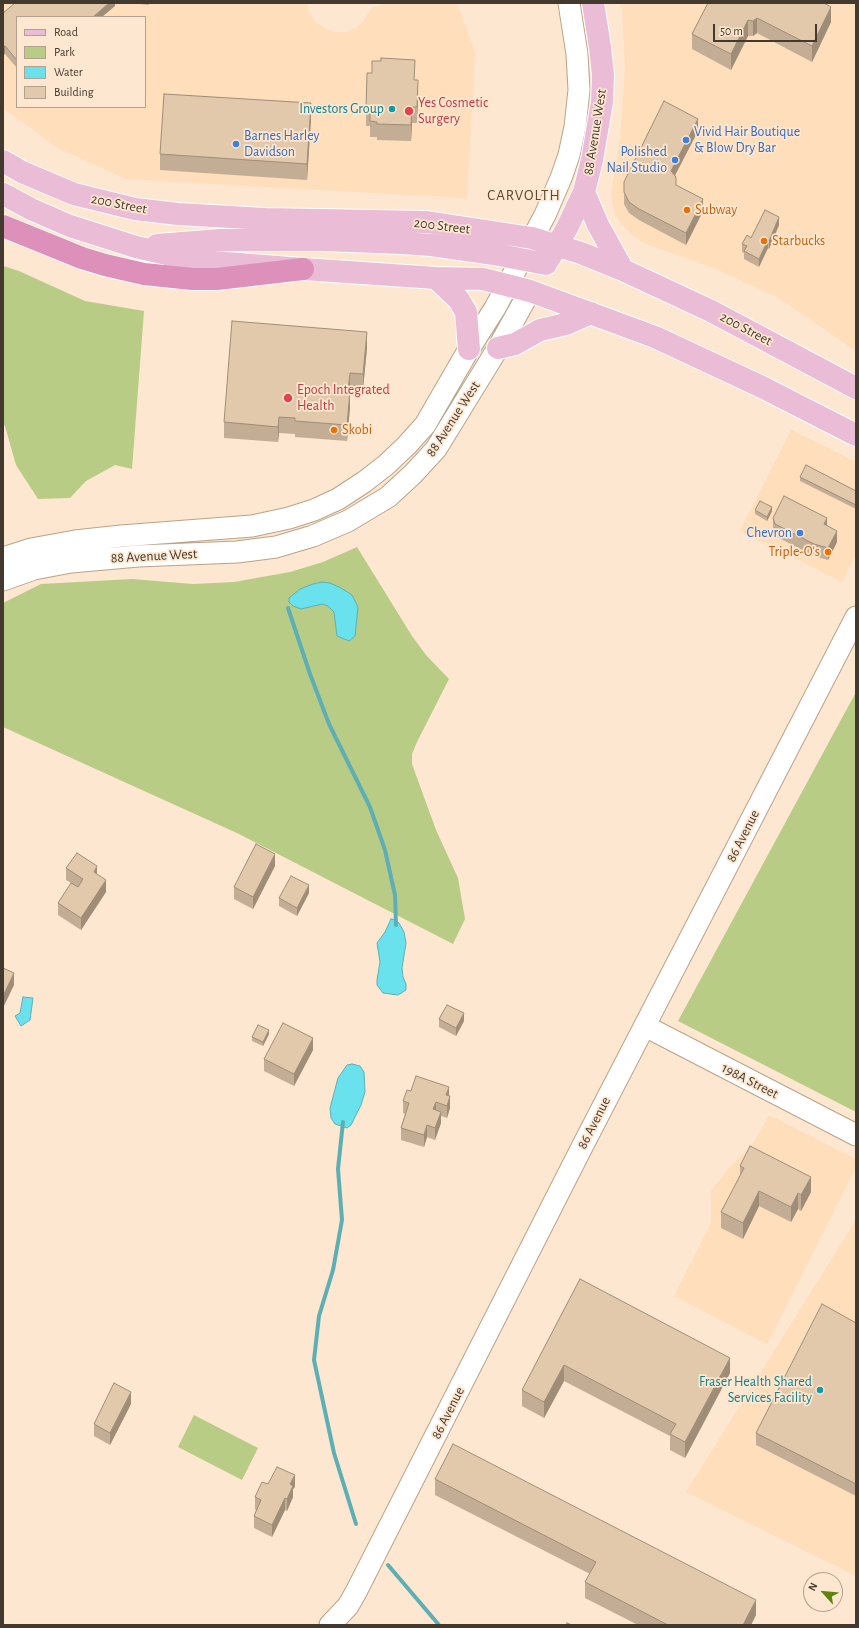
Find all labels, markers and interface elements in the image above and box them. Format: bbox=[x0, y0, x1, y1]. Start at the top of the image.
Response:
legend bbox=[16, 16, 146, 108]
scale bar bbox=[715, 16, 819, 42]
text: 50 m bbox=[720, 25, 743, 37]
text: Road bbox=[54, 26, 78, 38]
text: Park bbox=[54, 46, 75, 58]
text: Water bbox=[54, 66, 83, 78]
text: Building bbox=[54, 86, 94, 98]
street label: 88 Avenue West bbox=[580, 88, 610, 176]
place label: Yes Cosmetic Surgery bbox=[418, 95, 488, 128]
place label: Investors Group bbox=[299, 101, 384, 117]
marker: Investors Group bbox=[387, 104, 397, 114]
marker: Yes Cosmetic Surgery bbox=[403, 105, 415, 117]
place label: Vivid Hair Boutique & Blow Dry Bar bbox=[694, 124, 800, 156]
place label: Barnes Harley Davidson bbox=[244, 128, 320, 160]
marker: Vivid Hair Boutique & Blow Dry Bar bbox=[681, 135, 691, 145]
marker: Barnes Harley Davidson bbox=[231, 139, 241, 149]
place label: Polished Nail Studio bbox=[606, 144, 667, 176]
marker: Polished Nail Studio bbox=[670, 155, 680, 165]
district label: CARVOLTH bbox=[487, 186, 561, 204]
street label: 200 Street bbox=[90, 190, 148, 218]
place label: Subway bbox=[695, 202, 737, 218]
marker: Subway bbox=[682, 205, 692, 215]
street label: 200 Street bbox=[413, 214, 471, 238]
place label: Starbucks bbox=[772, 233, 825, 249]
marker: Starbucks bbox=[759, 236, 769, 246]
street label: 200 Street bbox=[717, 308, 775, 350]
street label: 88 Avenue West bbox=[422, 378, 484, 460]
place label: Epoch Integrated Health bbox=[297, 382, 390, 414]
marker: Epoch Integrated Health bbox=[282, 392, 294, 404]
place label: Skobi bbox=[342, 422, 372, 438]
marker: Skobi bbox=[329, 425, 339, 435]
place label: Chevron bbox=[747, 525, 792, 541]
marker: Chevron bbox=[795, 528, 805, 538]
place label: Triple-O's bbox=[769, 544, 820, 560]
street label: 88 Avenue West bbox=[110, 545, 198, 567]
marker: Triple-O's bbox=[823, 547, 833, 557]
street label: 86 Avenue bbox=[723, 807, 763, 865]
street label: 198A Street bbox=[719, 1060, 781, 1102]
street label: 86 Avenue bbox=[574, 1094, 614, 1152]
place label: Fraser Health Shared Services Facility bbox=[699, 1374, 812, 1406]
street label: 86 Avenue bbox=[428, 1384, 468, 1442]
marker: Fraser Health Shared Services Facility bbox=[815, 1385, 825, 1395]
north arrow bbox=[803, 1572, 843, 1612]
text: N bbox=[806, 1581, 819, 1593]

